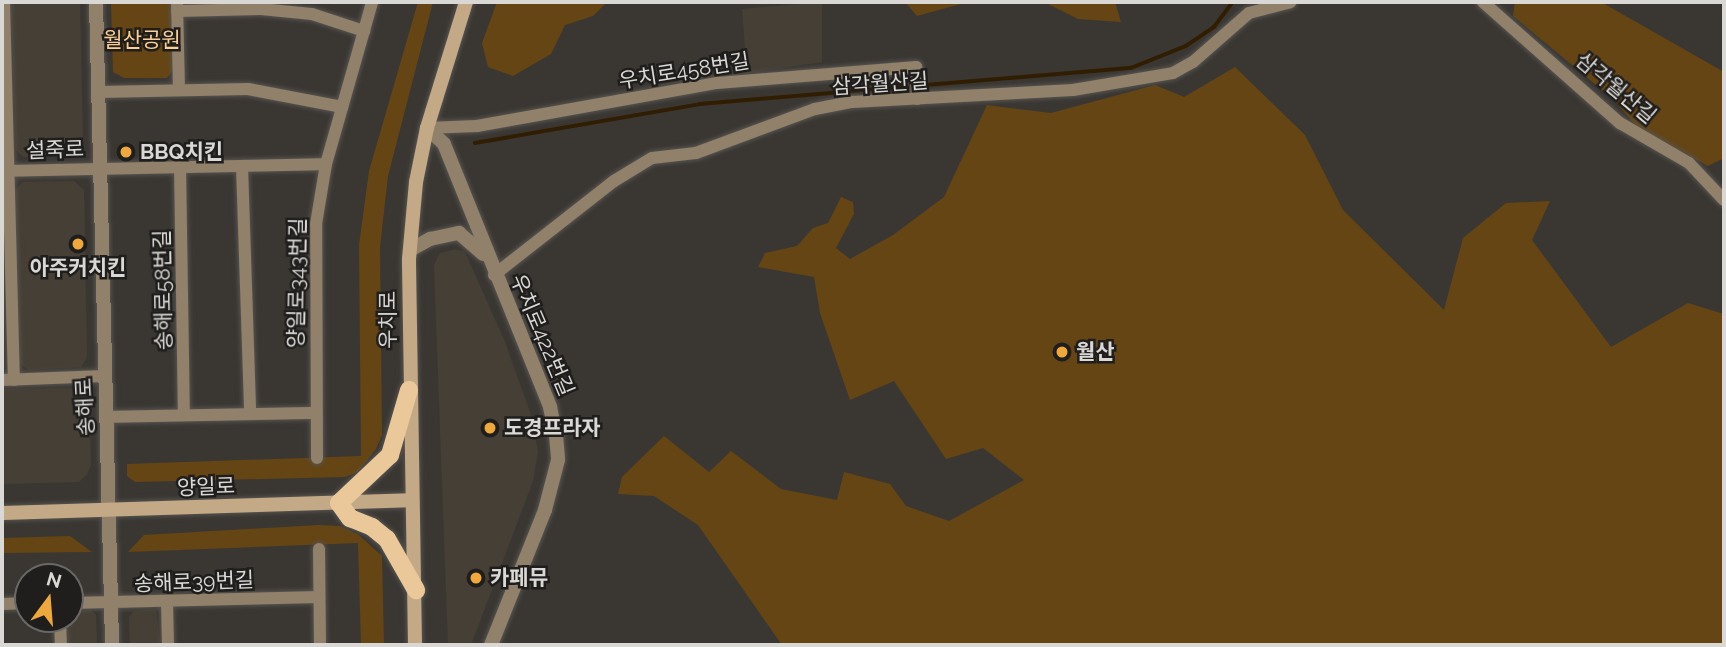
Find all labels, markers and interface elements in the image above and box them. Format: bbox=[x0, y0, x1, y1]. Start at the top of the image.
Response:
park label: 월산공원 bbox=[103, 27, 181, 53]
street label: 삼각월산길 bbox=[1571, 47, 1661, 129]
street label: 우치로458번길 bbox=[617, 48, 751, 94]
street label: 삼각월산길 bbox=[831, 68, 929, 100]
street label: 설죽로 bbox=[26, 136, 84, 164]
place label: BBQ치킨 bbox=[140, 139, 223, 165]
marker: BBQ치킨 bbox=[118, 144, 134, 160]
street label: 양일로343번길 bbox=[283, 218, 311, 348]
street label: 송해로58번길 bbox=[149, 230, 177, 350]
marker: 아주커치킨 bbox=[70, 236, 86, 252]
place label: 아주커치킨 bbox=[30, 255, 126, 281]
street label: 우치로422번길 bbox=[505, 270, 579, 400]
street label: 우치로 bbox=[375, 291, 401, 349]
place label: 월산 bbox=[1076, 339, 1115, 365]
marker: 월산 bbox=[1054, 344, 1070, 360]
street label: 송해로 bbox=[71, 377, 99, 437]
place label: 도경프라자 bbox=[504, 415, 601, 441]
marker: 도경프라자 bbox=[482, 420, 498, 436]
street label: 양일로 bbox=[177, 473, 235, 501]
north arrow bbox=[14, 563, 84, 633]
place label: 카페뮤 bbox=[490, 565, 548, 591]
text: N bbox=[44, 567, 64, 592]
street label: 송해로39번길 bbox=[134, 567, 254, 597]
marker: 카페뮤 bbox=[468, 570, 484, 586]

